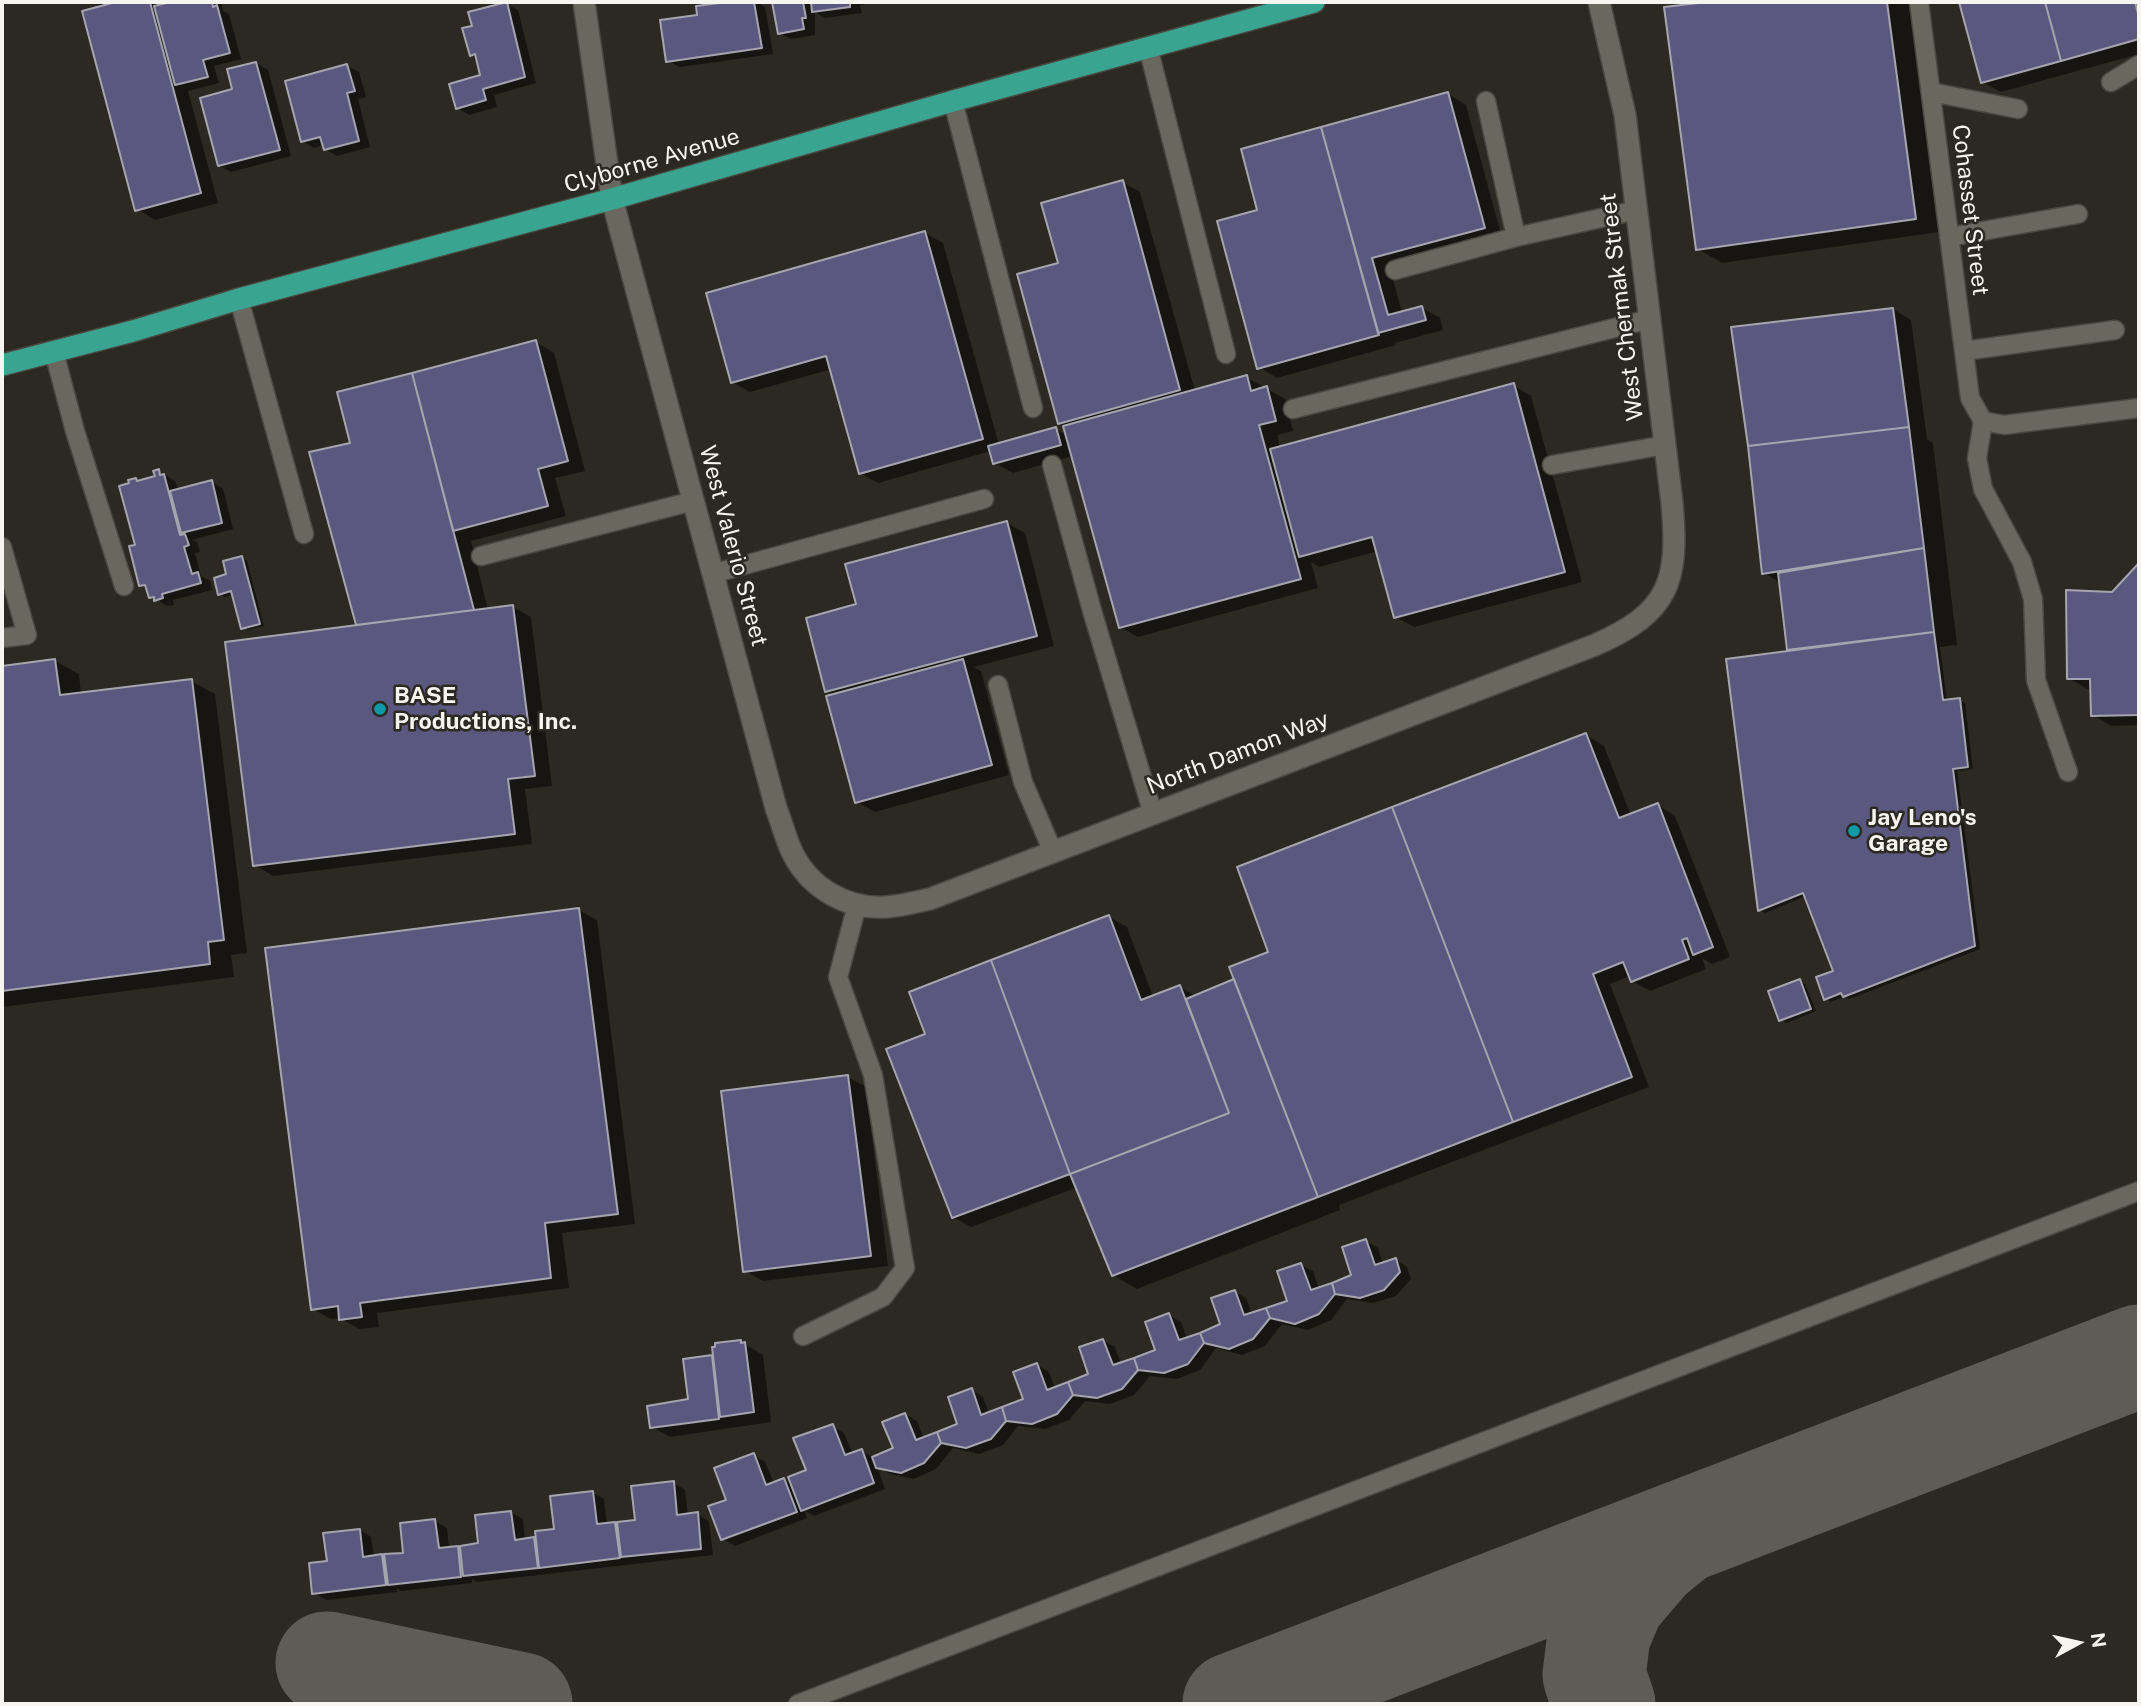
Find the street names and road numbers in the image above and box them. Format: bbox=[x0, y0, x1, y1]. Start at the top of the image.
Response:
street label: Clyborne Avenue bbox=[561, 123, 743, 199]
street label: Cohasset Street bbox=[1946, 123, 1994, 297]
street label: West Chermak Street bbox=[1594, 192, 1650, 422]
street label: West Valerio Street bbox=[693, 443, 773, 649]
street label: North Damon Way bbox=[1143, 706, 1333, 800]

